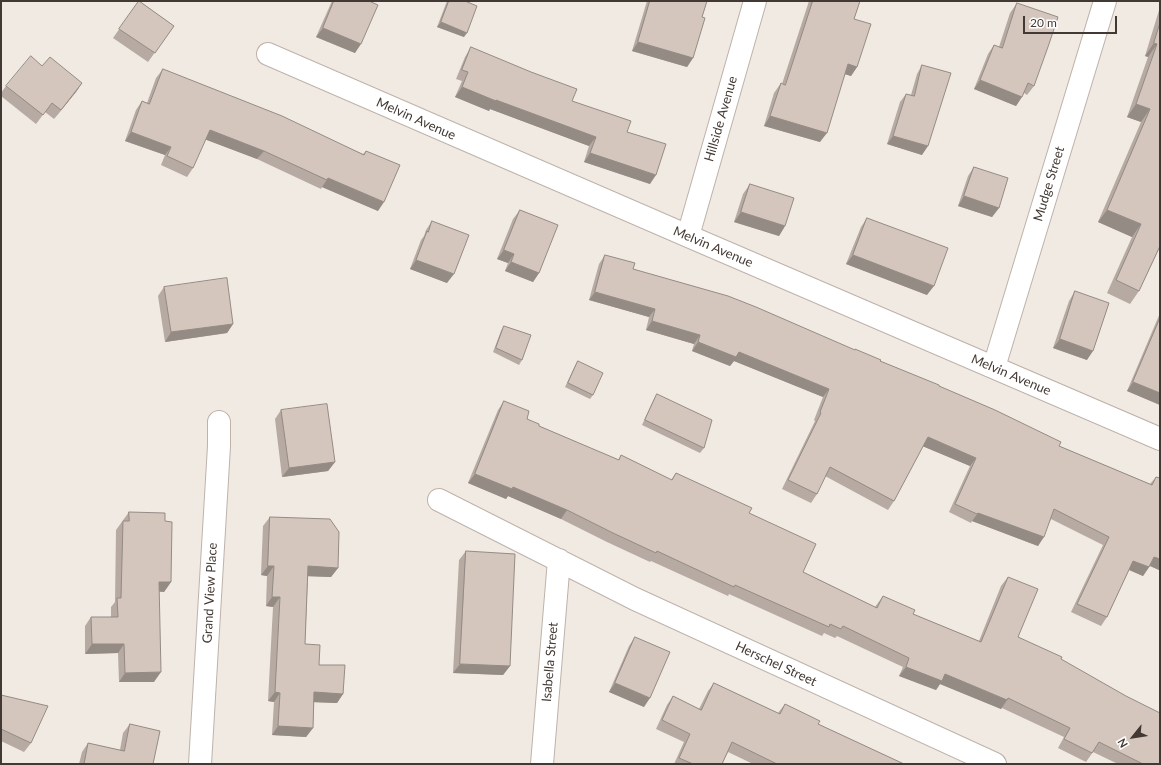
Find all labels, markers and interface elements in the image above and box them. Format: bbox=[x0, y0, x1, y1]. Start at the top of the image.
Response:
scale bar bbox=[1025, 8, 1119, 34]
text: 20 m bbox=[1030, 15, 1057, 30]
street label: Hillside Avenue bbox=[701, 74, 741, 164]
street label: Melvin Avenue bbox=[374, 95, 458, 143]
street label: Mudge Street bbox=[1030, 145, 1068, 223]
street label: Melvin Avenue bbox=[671, 223, 755, 271]
street label: Melvin Avenue bbox=[969, 351, 1053, 399]
street label: Grand View Place bbox=[200, 542, 220, 644]
street label: Isabella Street bbox=[539, 622, 561, 702]
street label: Herschel Street bbox=[733, 638, 819, 690]
north arrow bbox=[1113, 717, 1153, 757]
text: N bbox=[1114, 736, 1130, 750]

